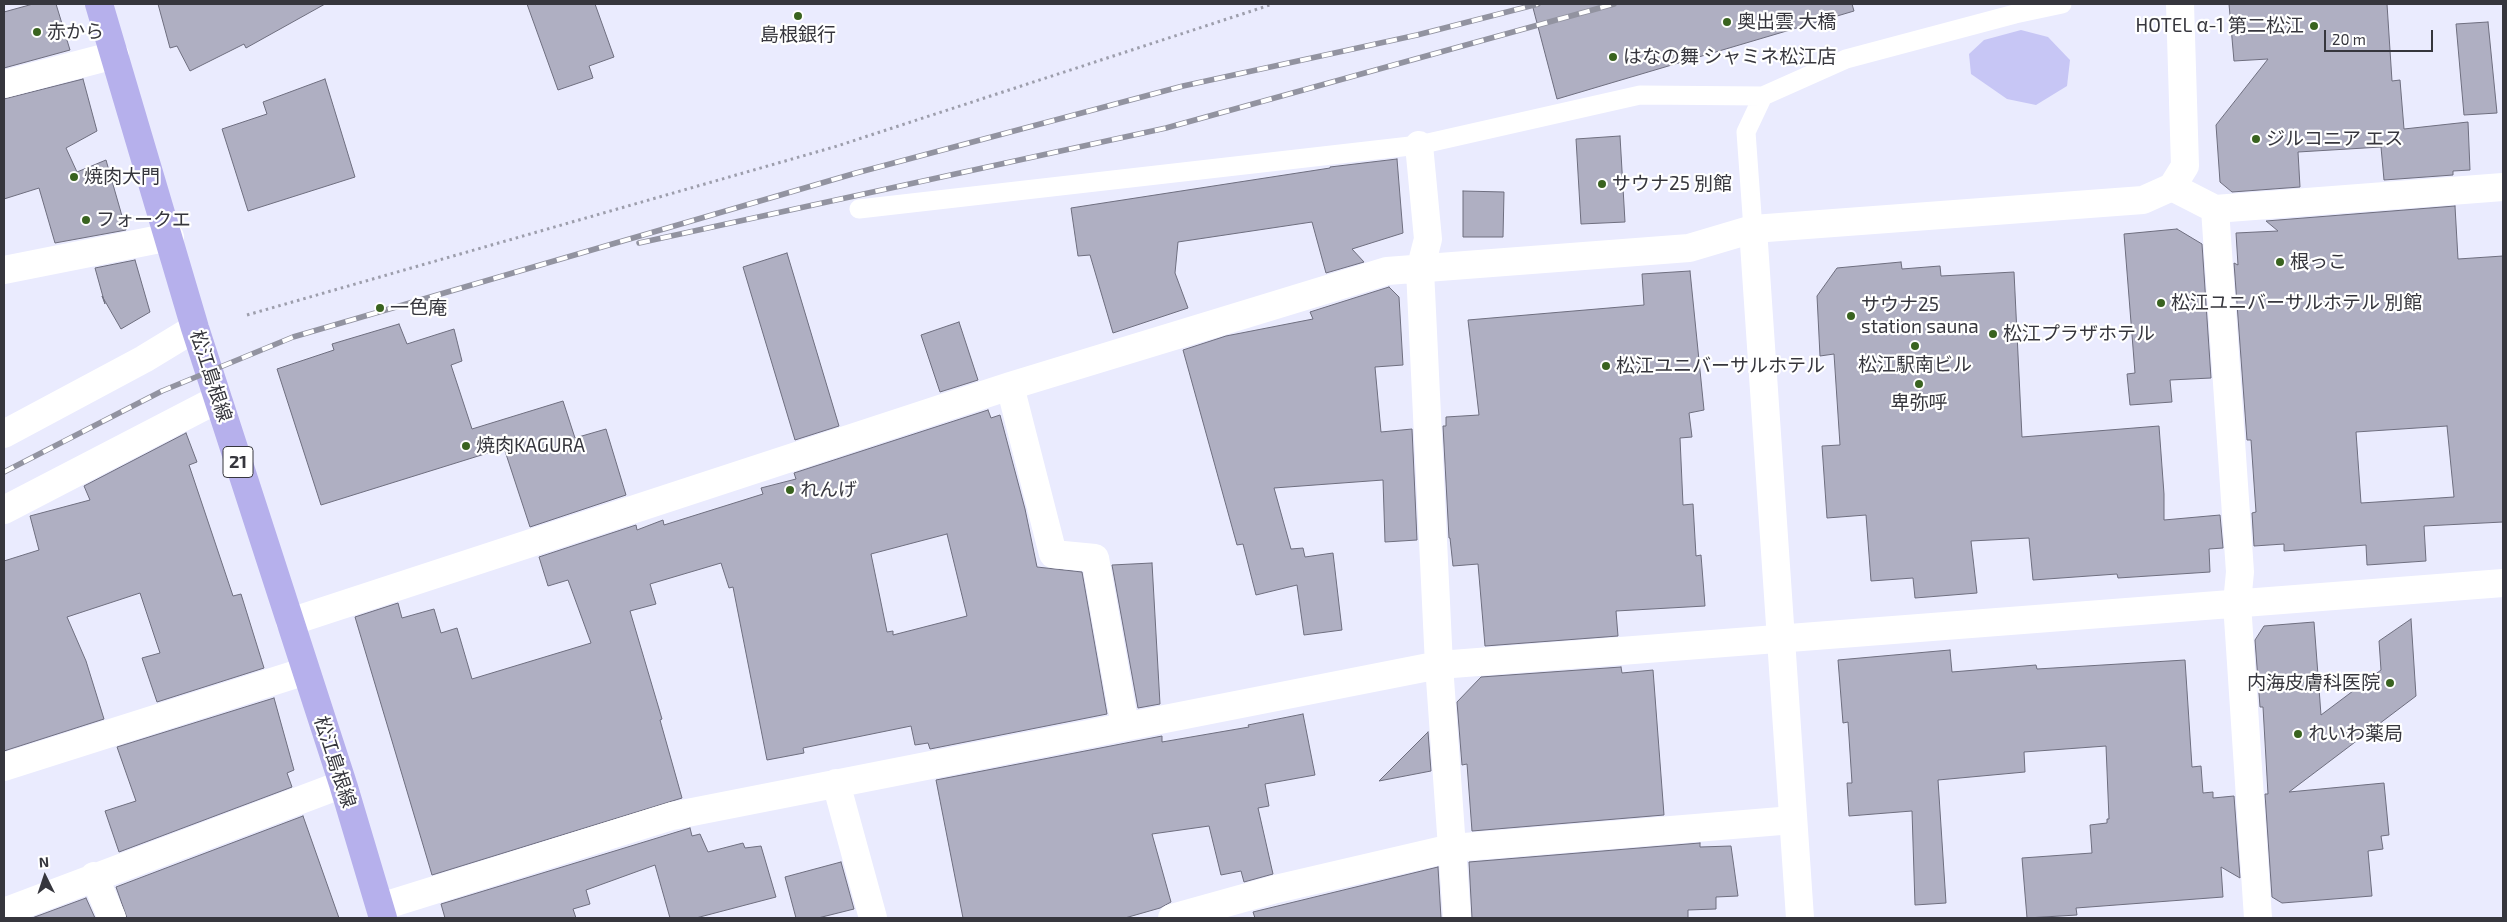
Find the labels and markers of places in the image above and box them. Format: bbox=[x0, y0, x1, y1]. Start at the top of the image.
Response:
marker: 島根銀行 bbox=[792, 10, 804, 22]
place label: 奥出雲 大橋 bbox=[1737, 11, 1836, 33]
place label: HOTEL α-1 第二松江 bbox=[2136, 15, 2304, 37]
marker: 奥出雲 大橋 bbox=[1721, 16, 1733, 28]
marker: HOTEL α-1 第二松江 bbox=[2308, 20, 2320, 32]
place label: 赤から bbox=[47, 21, 104, 43]
place label: 島根銀行 bbox=[760, 24, 836, 46]
marker: 赤から bbox=[31, 26, 43, 38]
place label: はなの舞 シャミネ松江店 bbox=[1623, 46, 1836, 68]
marker: はなの舞 シャミネ松江店 bbox=[1607, 51, 1619, 63]
place label: ジルコニア エス bbox=[2266, 128, 2403, 150]
marker: ジルコニア エス bbox=[2250, 133, 2262, 145]
place label: 焼肉大門 bbox=[84, 166, 160, 188]
marker: 焼肉大門 bbox=[68, 171, 80, 183]
place label: サウナ25 別館 bbox=[1612, 173, 1732, 195]
marker: サウナ25 別館 bbox=[1596, 178, 1608, 190]
place label: フォークエ bbox=[96, 209, 191, 231]
marker: フォークエ bbox=[80, 214, 92, 226]
place label: 根っこ bbox=[2290, 251, 2347, 273]
marker: 根っこ bbox=[2274, 256, 2286, 268]
place label: 松江ユニバーサルホテル 別館 bbox=[2171, 292, 2422, 314]
place label: サウナ25 station sauna bbox=[1861, 294, 1979, 338]
place label: 一色庵 bbox=[390, 297, 447, 319]
marker: 松江ユニバーサルホテル 別館 bbox=[2155, 297, 2167, 309]
marker: 一色庵 bbox=[374, 302, 386, 314]
marker: サウナ25 station sauna bbox=[1845, 310, 1857, 322]
place label: 松江プラザホテル bbox=[2003, 323, 2155, 345]
marker: 松江プラザホテル bbox=[1987, 328, 1999, 340]
marker: 松江駅南ビル bbox=[1909, 340, 1921, 352]
place label: 松江駅南ビル bbox=[1858, 354, 1972, 376]
place label: 松江ユニバーサルホテル bbox=[1616, 355, 1825, 377]
marker: 松江ユニバーサルホテル bbox=[1600, 360, 1612, 372]
marker: 卑弥呼 bbox=[1913, 378, 1925, 390]
place label: 卑弥呼 bbox=[1891, 392, 1947, 414]
place label: 焼肉KAGURA bbox=[476, 435, 585, 457]
marker: 焼肉KAGURA bbox=[460, 440, 472, 452]
place label: れんげ bbox=[800, 479, 857, 501]
marker: れんげ bbox=[784, 484, 796, 496]
place label: 内海皮膚科医院 bbox=[2247, 672, 2380, 694]
marker: 内海皮膚科医院 bbox=[2384, 677, 2396, 689]
place label: れいわ薬局 bbox=[2308, 723, 2403, 745]
marker: れいわ薬局 bbox=[2292, 728, 2304, 740]

